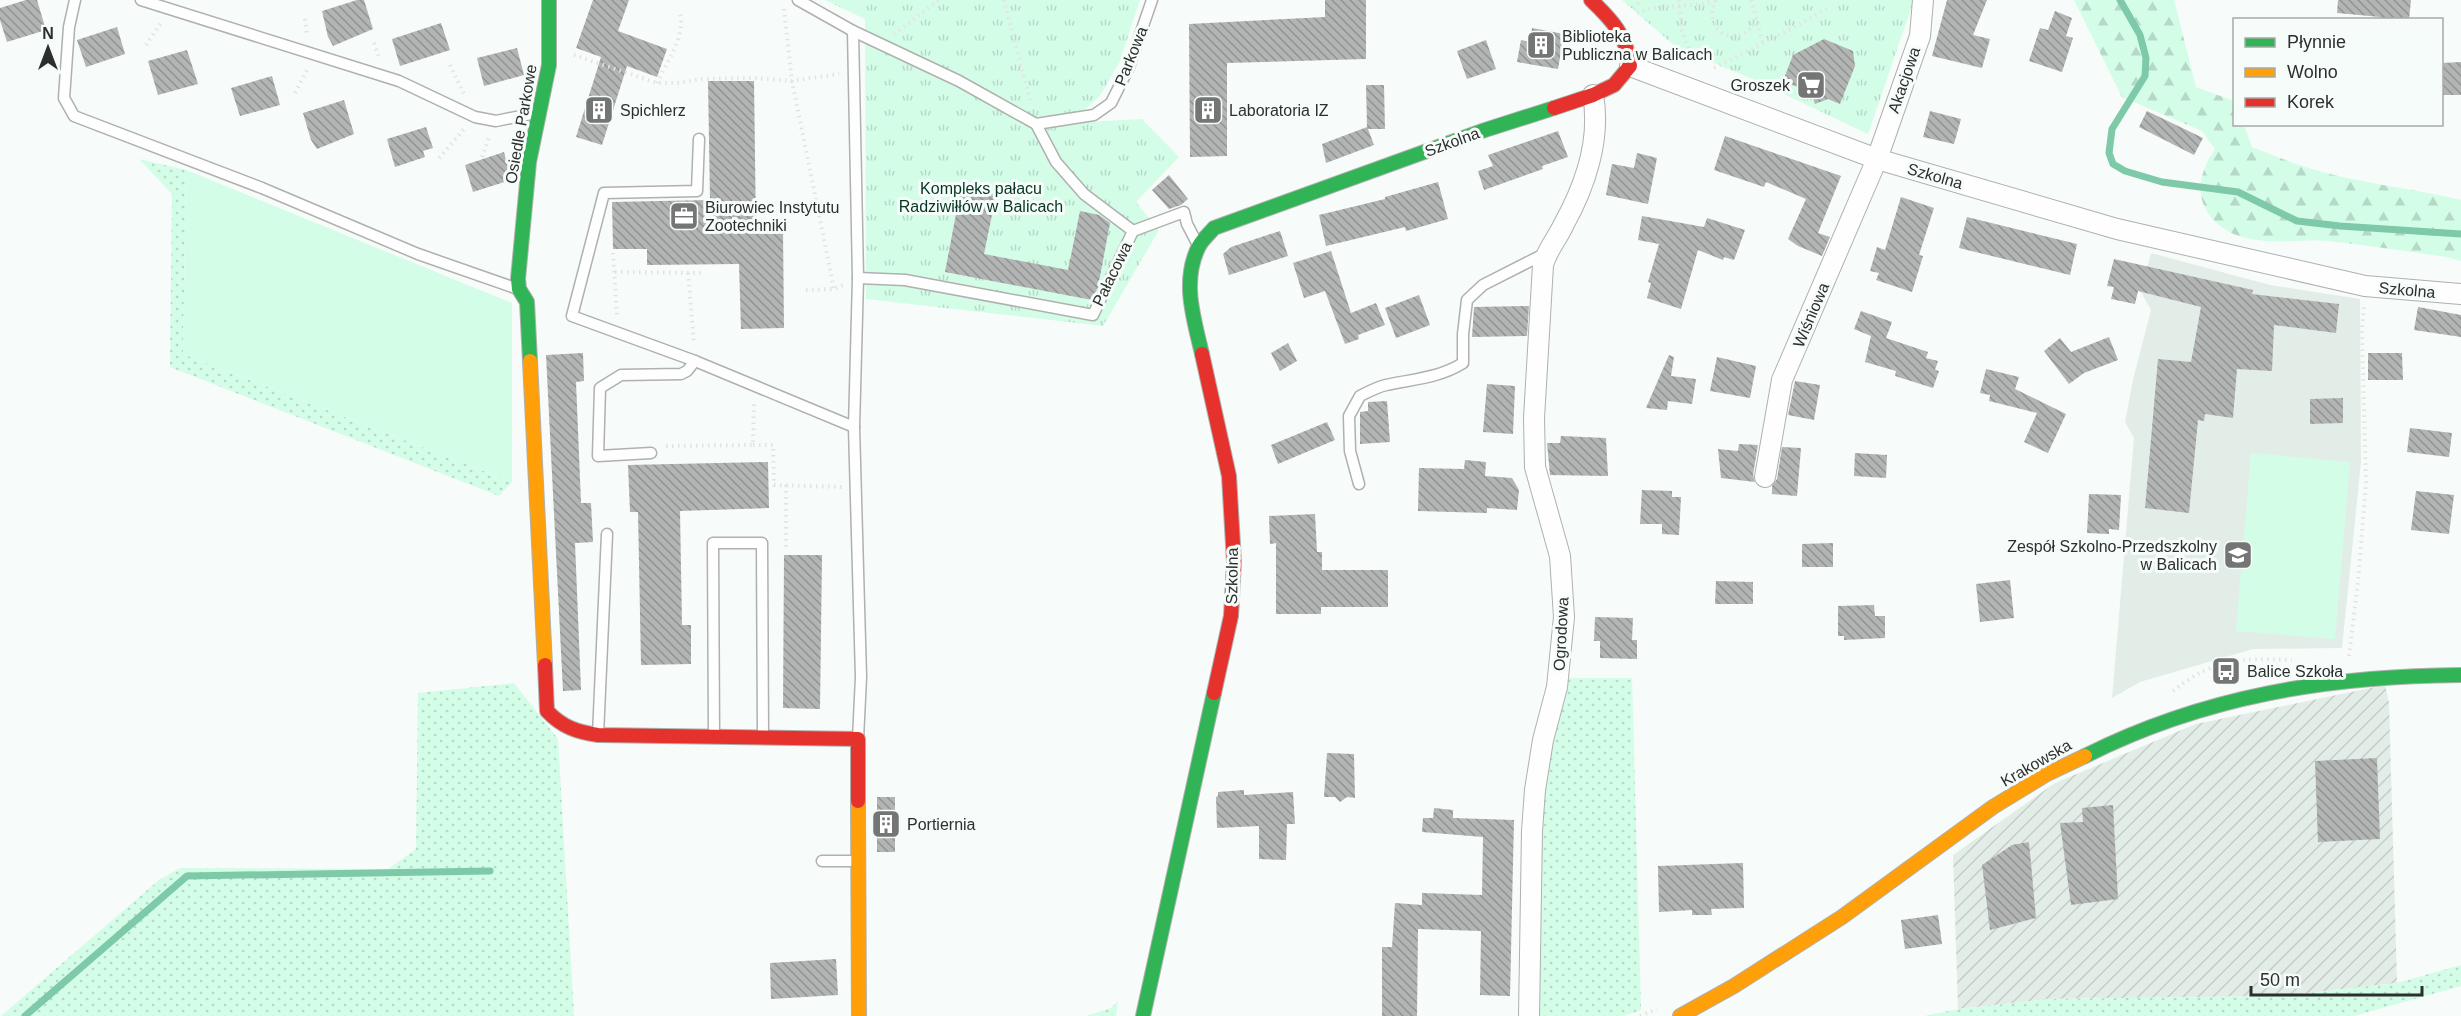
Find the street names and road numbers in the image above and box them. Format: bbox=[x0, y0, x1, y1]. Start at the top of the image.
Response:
street label: Parkowa bbox=[1111, 24, 1151, 88]
street label: Akacjowa bbox=[1885, 45, 1923, 115]
street label: Osiedle Parkowe bbox=[502, 63, 540, 185]
street label: Szkolna bbox=[1422, 124, 1482, 160]
street label: Szkolna bbox=[1905, 160, 1965, 192]
street label: Pałacowa bbox=[1089, 239, 1135, 309]
street label: Szkolna bbox=[2378, 279, 2436, 301]
street label: Wiśniowa bbox=[1790, 280, 1832, 350]
street label: Szkolna bbox=[1223, 547, 1241, 605]
street label: Ogrodowa bbox=[1551, 597, 1571, 671]
street label: Krakowska bbox=[1998, 736, 2074, 790]

